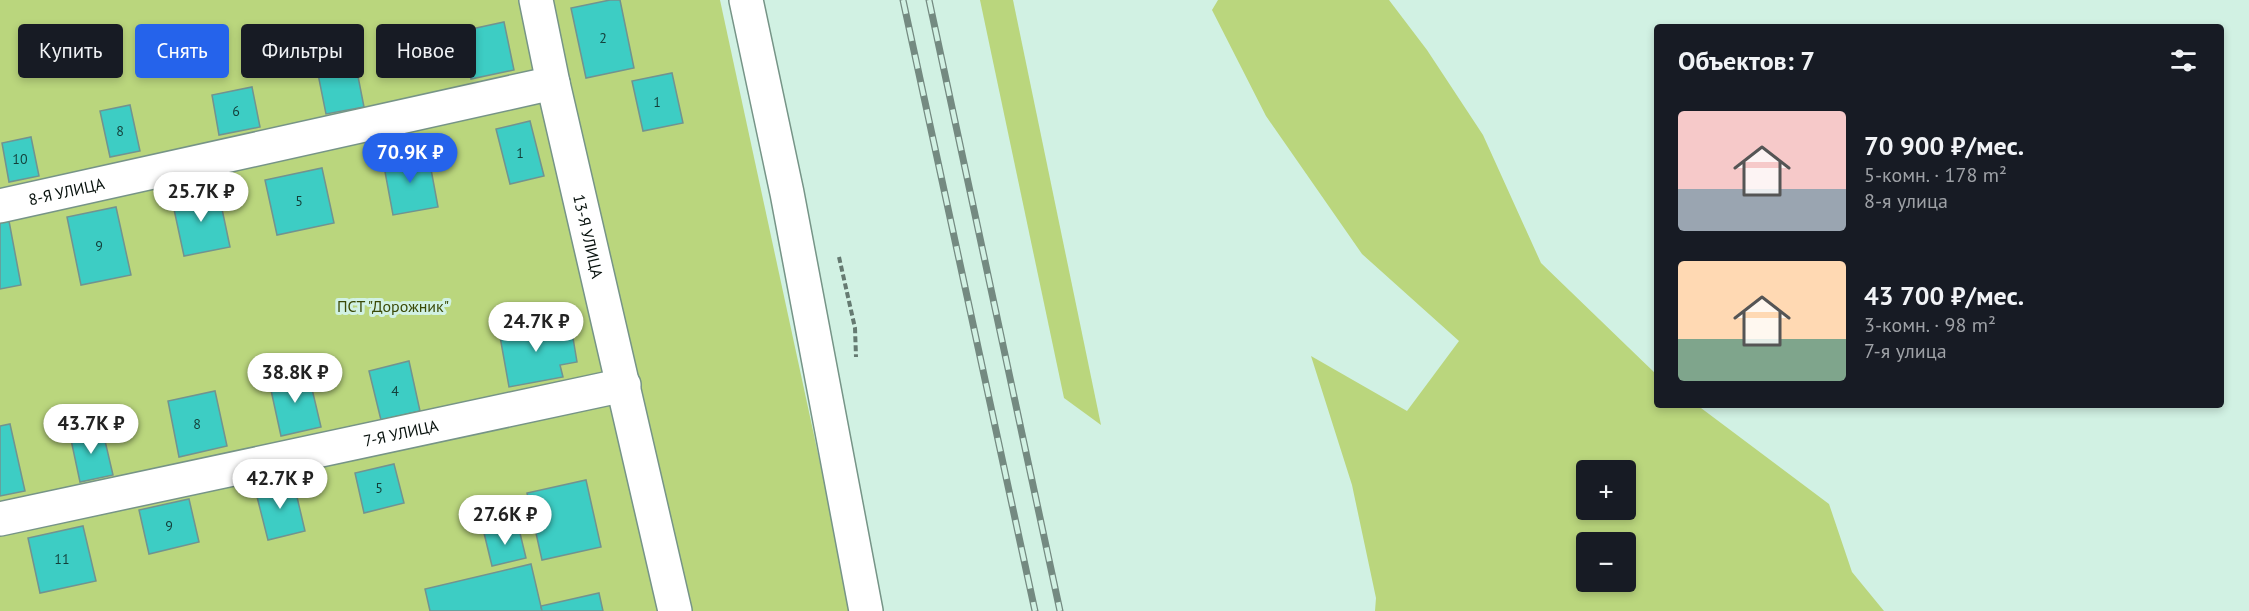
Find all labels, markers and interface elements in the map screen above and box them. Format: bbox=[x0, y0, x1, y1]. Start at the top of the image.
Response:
chip: Купить bbox=[18, 24, 123, 78]
chip: Снять bbox=[135, 24, 229, 78]
chip: Фильтры bbox=[241, 24, 364, 78]
chip: Новое bbox=[376, 24, 476, 78]
house number: 2 bbox=[599, 29, 607, 47]
text: Объектов: 7 bbox=[1678, 44, 1815, 77]
icon: filters bbox=[2167, 44, 2200, 77]
house number: 1 bbox=[653, 93, 661, 111]
house number: 6 bbox=[232, 102, 240, 120]
house number: 8 bbox=[116, 122, 124, 140]
text: 70 900 ₽/мес. bbox=[1864, 129, 2024, 162]
pin: 70.9K ₽ bbox=[355, 133, 465, 184]
icon: home bbox=[1726, 135, 1798, 207]
text: 70.9K ₽ bbox=[376, 139, 444, 165]
house number: 1 bbox=[516, 144, 524, 162]
house number: 10 bbox=[12, 150, 28, 168]
text: 5-комн. · 178 m² bbox=[1864, 162, 2007, 188]
pin: 25.7K ₽ bbox=[146, 172, 256, 223]
street label: 8-Я УЛИЦА bbox=[27, 173, 107, 209]
text: 25.7K ₽ bbox=[167, 178, 235, 204]
text: 8-я улица bbox=[1864, 188, 1948, 214]
house number: 5 bbox=[295, 192, 303, 210]
street label: 13-Я УЛИЦА bbox=[569, 192, 608, 281]
house number: 9 bbox=[95, 237, 103, 255]
text: 43 700 ₽/мес. bbox=[1864, 279, 2024, 312]
icon: home bbox=[1726, 285, 1798, 357]
park label: ПСТ "Дорожник" bbox=[337, 296, 449, 316]
pin: 24.7K ₽ bbox=[481, 302, 591, 353]
text: 24.7K ₽ bbox=[502, 308, 570, 334]
text: 3-комн. · 98 m² bbox=[1864, 312, 1996, 338]
text: 7-я улица bbox=[1864, 338, 1947, 364]
pin: 38.8K ₽ bbox=[240, 353, 350, 404]
text: 38.8K ₽ bbox=[261, 359, 329, 385]
house number: 4 bbox=[391, 382, 399, 400]
pin: 43.7K ₽ bbox=[36, 404, 146, 455]
text: 43.7K ₽ bbox=[57, 410, 125, 436]
house number: 8 bbox=[193, 415, 201, 433]
street label: 7-Я УЛИЦА bbox=[362, 415, 441, 451]
pin: 42.7K ₽ bbox=[225, 459, 335, 510]
map controls bbox=[1576, 460, 1636, 592]
button: + bbox=[1576, 460, 1636, 520]
text: 42.7K ₽ bbox=[246, 465, 314, 491]
house number: 5 bbox=[375, 479, 383, 497]
pin: 27.6K ₽ bbox=[450, 495, 560, 546]
text: 27.6K ₽ bbox=[473, 501, 537, 527]
house number: 9 bbox=[165, 517, 173, 535]
button: − bbox=[1576, 532, 1636, 592]
house number: 11 bbox=[54, 550, 70, 568]

